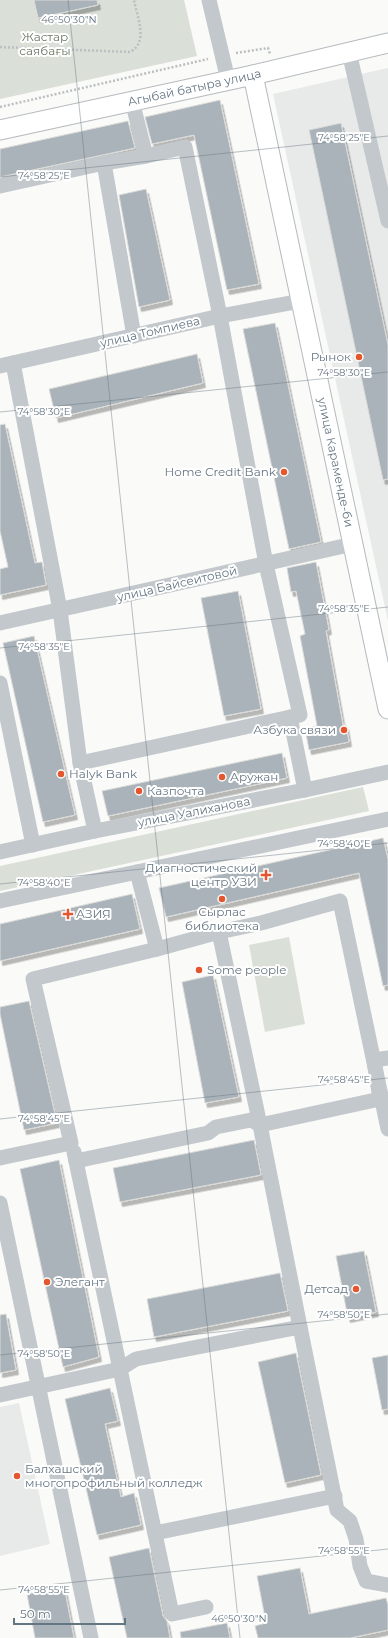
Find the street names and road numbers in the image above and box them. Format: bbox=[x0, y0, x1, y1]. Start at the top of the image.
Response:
street label: Агыбай батыра улица bbox=[126, 65, 263, 109]
street label: улица Томпиева bbox=[97, 313, 201, 351]
street label: улица Караменде-би bbox=[315, 395, 357, 528]
street label: улица Байсеитовой bbox=[114, 562, 239, 605]
street label: улица Уалиханова bbox=[135, 793, 251, 830]

